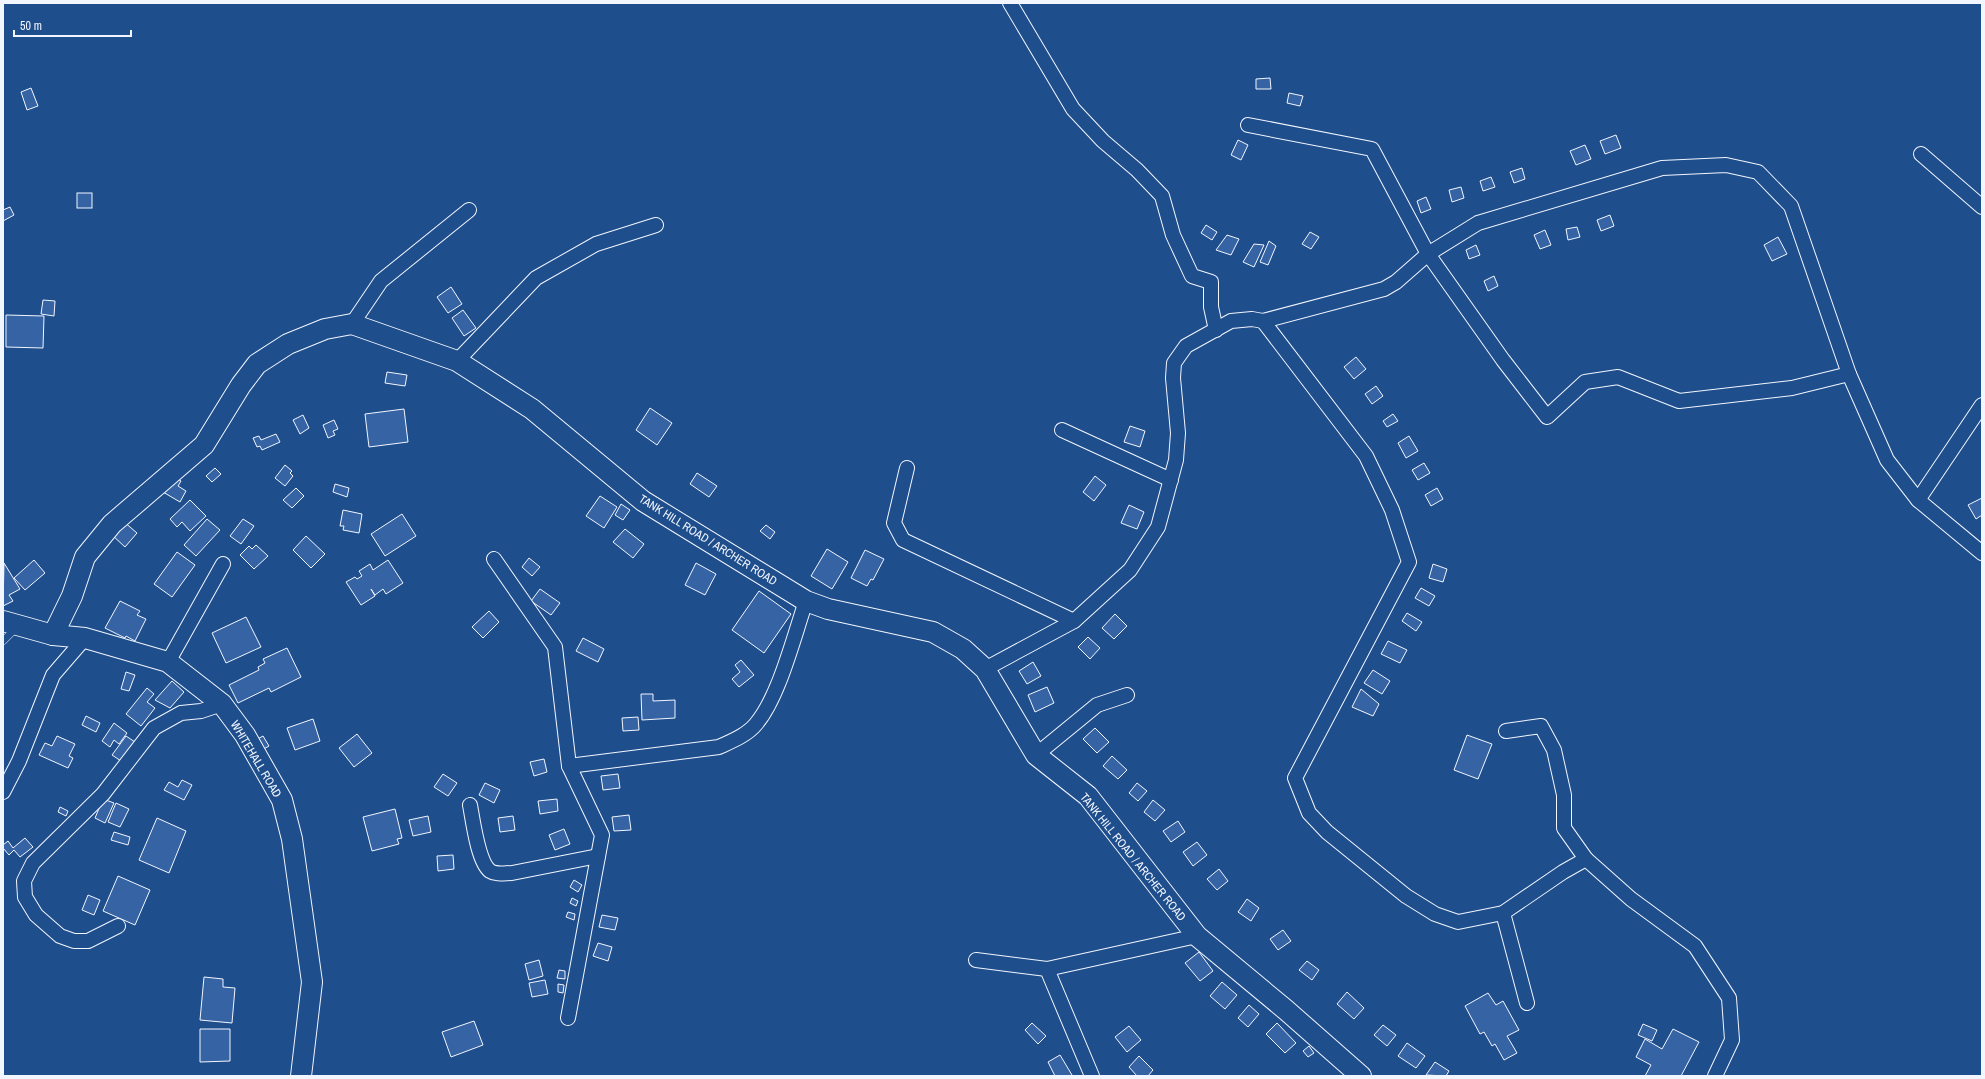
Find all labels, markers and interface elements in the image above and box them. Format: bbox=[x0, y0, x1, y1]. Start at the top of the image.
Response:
scale bar bbox=[14, 12, 131, 38]
text: 50 m bbox=[20, 18, 42, 34]
street label: TANK HILL ROAD / ARCHER ROAD bbox=[636, 491, 780, 589]
street label: WHITEHALL ROAD bbox=[227, 718, 285, 800]
street label: TANK HILL ROAD / ARCHER ROAD bbox=[1076, 790, 1190, 924]

